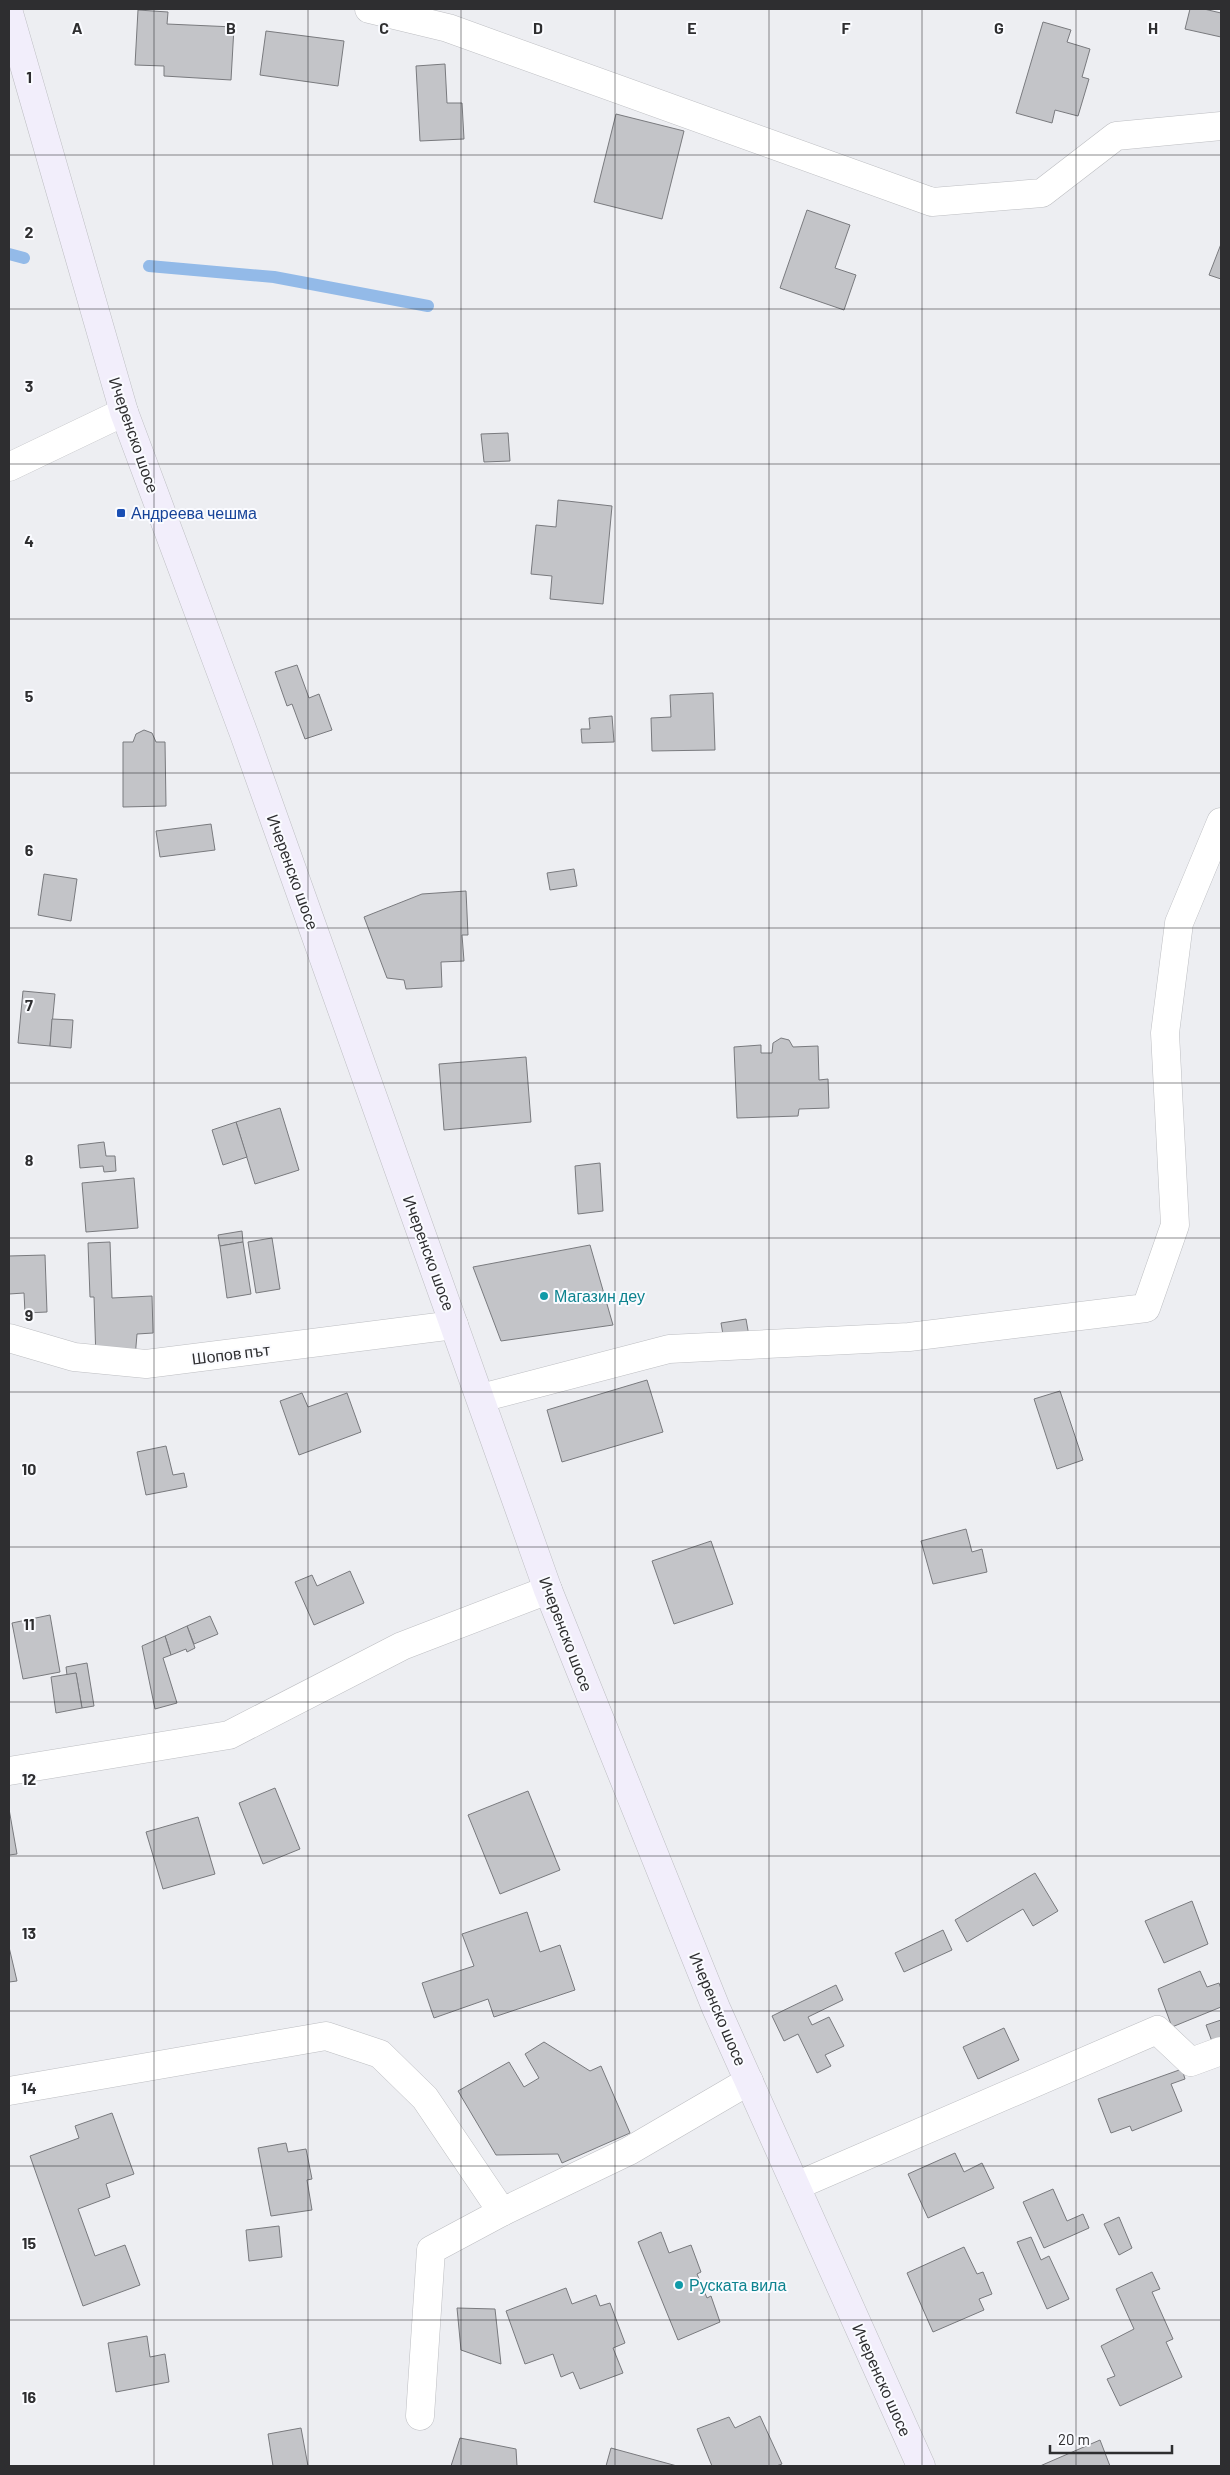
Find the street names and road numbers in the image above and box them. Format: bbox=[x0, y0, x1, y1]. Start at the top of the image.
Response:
street label: Ичеренско шосе bbox=[106, 374, 163, 495]
street label: Ичеренско шосе bbox=[264, 812, 323, 932]
street label: Ичеренско шосе bbox=[400, 1193, 459, 1313]
street label: Шопов път bbox=[191, 1339, 272, 1368]
street label: Ичеренско шосе bbox=[536, 1574, 597, 1694]
street label: Ичеренско шосе bbox=[686, 1949, 751, 2068]
street label: Ичеренско шосе bbox=[849, 2321, 916, 2439]

